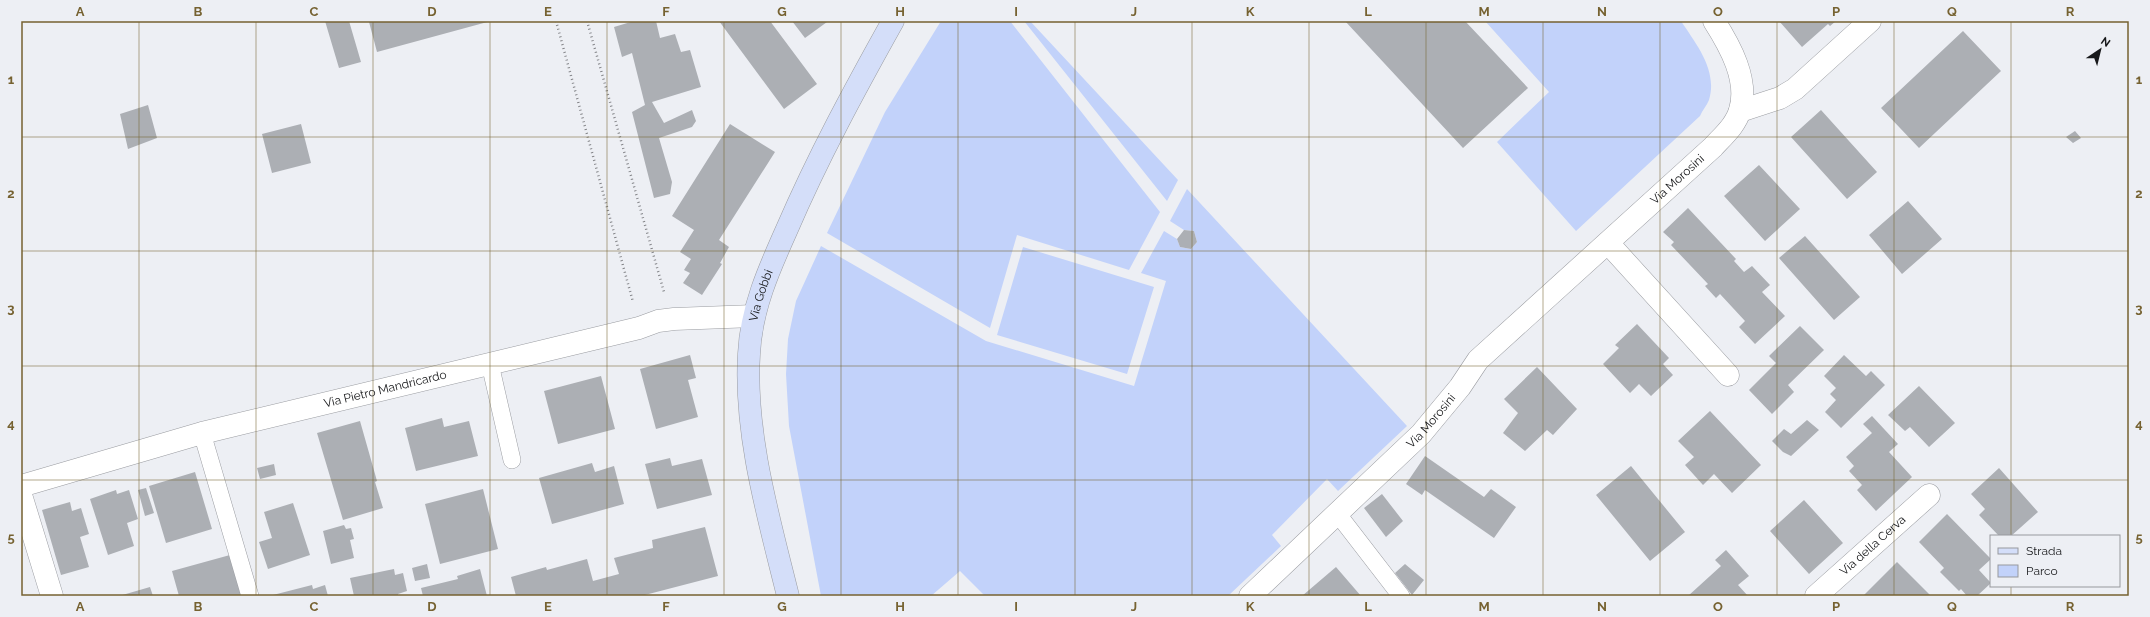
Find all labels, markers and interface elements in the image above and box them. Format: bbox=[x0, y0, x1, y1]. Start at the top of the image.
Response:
text: A bbox=[76, 4, 85, 19]
text: B bbox=[194, 4, 203, 19]
text: C bbox=[310, 4, 319, 19]
text: D bbox=[427, 4, 437, 19]
text: E bbox=[544, 4, 552, 19]
text: F bbox=[662, 4, 670, 19]
text: G bbox=[777, 4, 787, 19]
text: H bbox=[895, 4, 905, 19]
text: I bbox=[1014, 4, 1018, 19]
text: J bbox=[1131, 4, 1137, 19]
text: K bbox=[1246, 4, 1255, 19]
text: L bbox=[1364, 4, 1372, 19]
text: M bbox=[1478, 4, 1490, 19]
text: N bbox=[1597, 4, 1607, 19]
text: O bbox=[1713, 4, 1723, 19]
text: P bbox=[1832, 4, 1840, 19]
text: Q bbox=[1947, 4, 1957, 19]
text: R bbox=[2066, 4, 2075, 19]
north arrow bbox=[2080, 30, 2120, 70]
text: N bbox=[2098, 34, 2113, 50]
text: 1 bbox=[8, 72, 15, 87]
text: 1 bbox=[2136, 72, 2143, 87]
street label: Via Morosini bbox=[1648, 152, 1707, 207]
text: 2 bbox=[7, 186, 15, 201]
text: 2 bbox=[2135, 186, 2143, 201]
street label: Via Gobbi bbox=[746, 268, 776, 323]
text: 3 bbox=[7, 301, 15, 316]
text: 3 bbox=[2135, 301, 2143, 316]
street label: Via Pietro Mandricardo bbox=[322, 367, 448, 410]
street label: Via Morosini bbox=[1404, 391, 1458, 451]
text: 4 bbox=[7, 416, 15, 431]
text: 4 bbox=[2135, 416, 2143, 431]
street label: Via della Cerva bbox=[1837, 512, 1908, 578]
text: 5 bbox=[7, 530, 15, 545]
text: 5 bbox=[2135, 530, 2143, 545]
legend bbox=[1990, 535, 2120, 587]
text: Strada bbox=[2026, 544, 2062, 558]
text: Parco bbox=[2026, 564, 2058, 578]
text: A bbox=[76, 599, 85, 614]
text: B bbox=[194, 599, 203, 614]
text: C bbox=[310, 599, 319, 614]
text: D bbox=[427, 599, 437, 614]
text: E bbox=[544, 599, 552, 614]
text: F bbox=[662, 599, 670, 614]
text: G bbox=[777, 599, 787, 614]
text: H bbox=[895, 599, 905, 614]
text: I bbox=[1014, 599, 1018, 614]
text: J bbox=[1131, 599, 1137, 614]
text: K bbox=[1246, 599, 1255, 614]
text: L bbox=[1364, 599, 1372, 614]
text: M bbox=[1478, 599, 1490, 614]
text: N bbox=[1597, 599, 1607, 614]
text: O bbox=[1713, 599, 1723, 614]
text: P bbox=[1832, 599, 1840, 614]
text: Q bbox=[1947, 599, 1957, 614]
text: R bbox=[2066, 599, 2075, 614]

